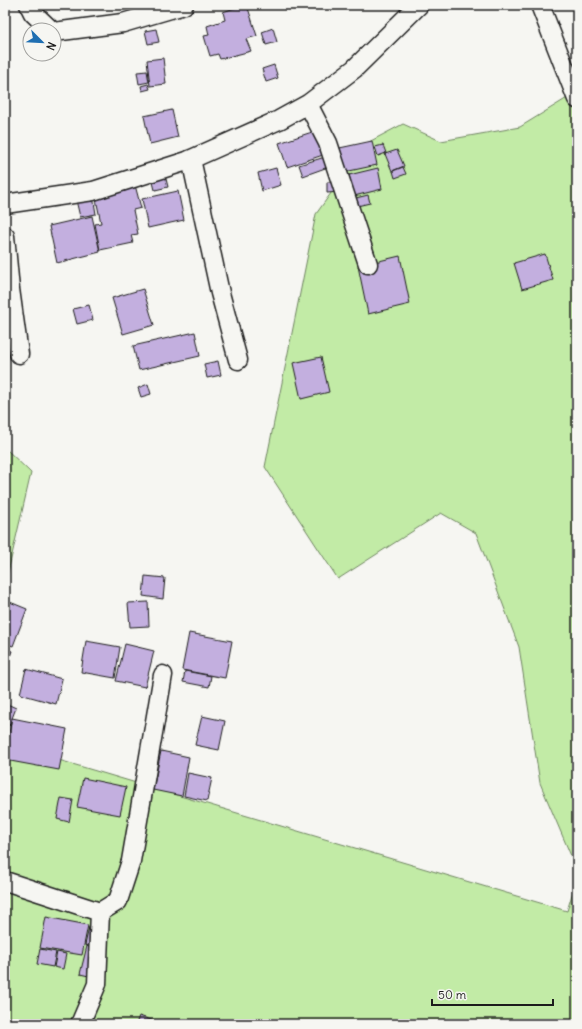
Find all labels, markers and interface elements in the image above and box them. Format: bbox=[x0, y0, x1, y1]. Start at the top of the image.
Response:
north arrow bbox=[22, 22, 62, 62]
text: N bbox=[43, 40, 59, 52]
scale bar bbox=[432, 981, 553, 1007]
text: 50 m bbox=[438, 987, 467, 1002]

